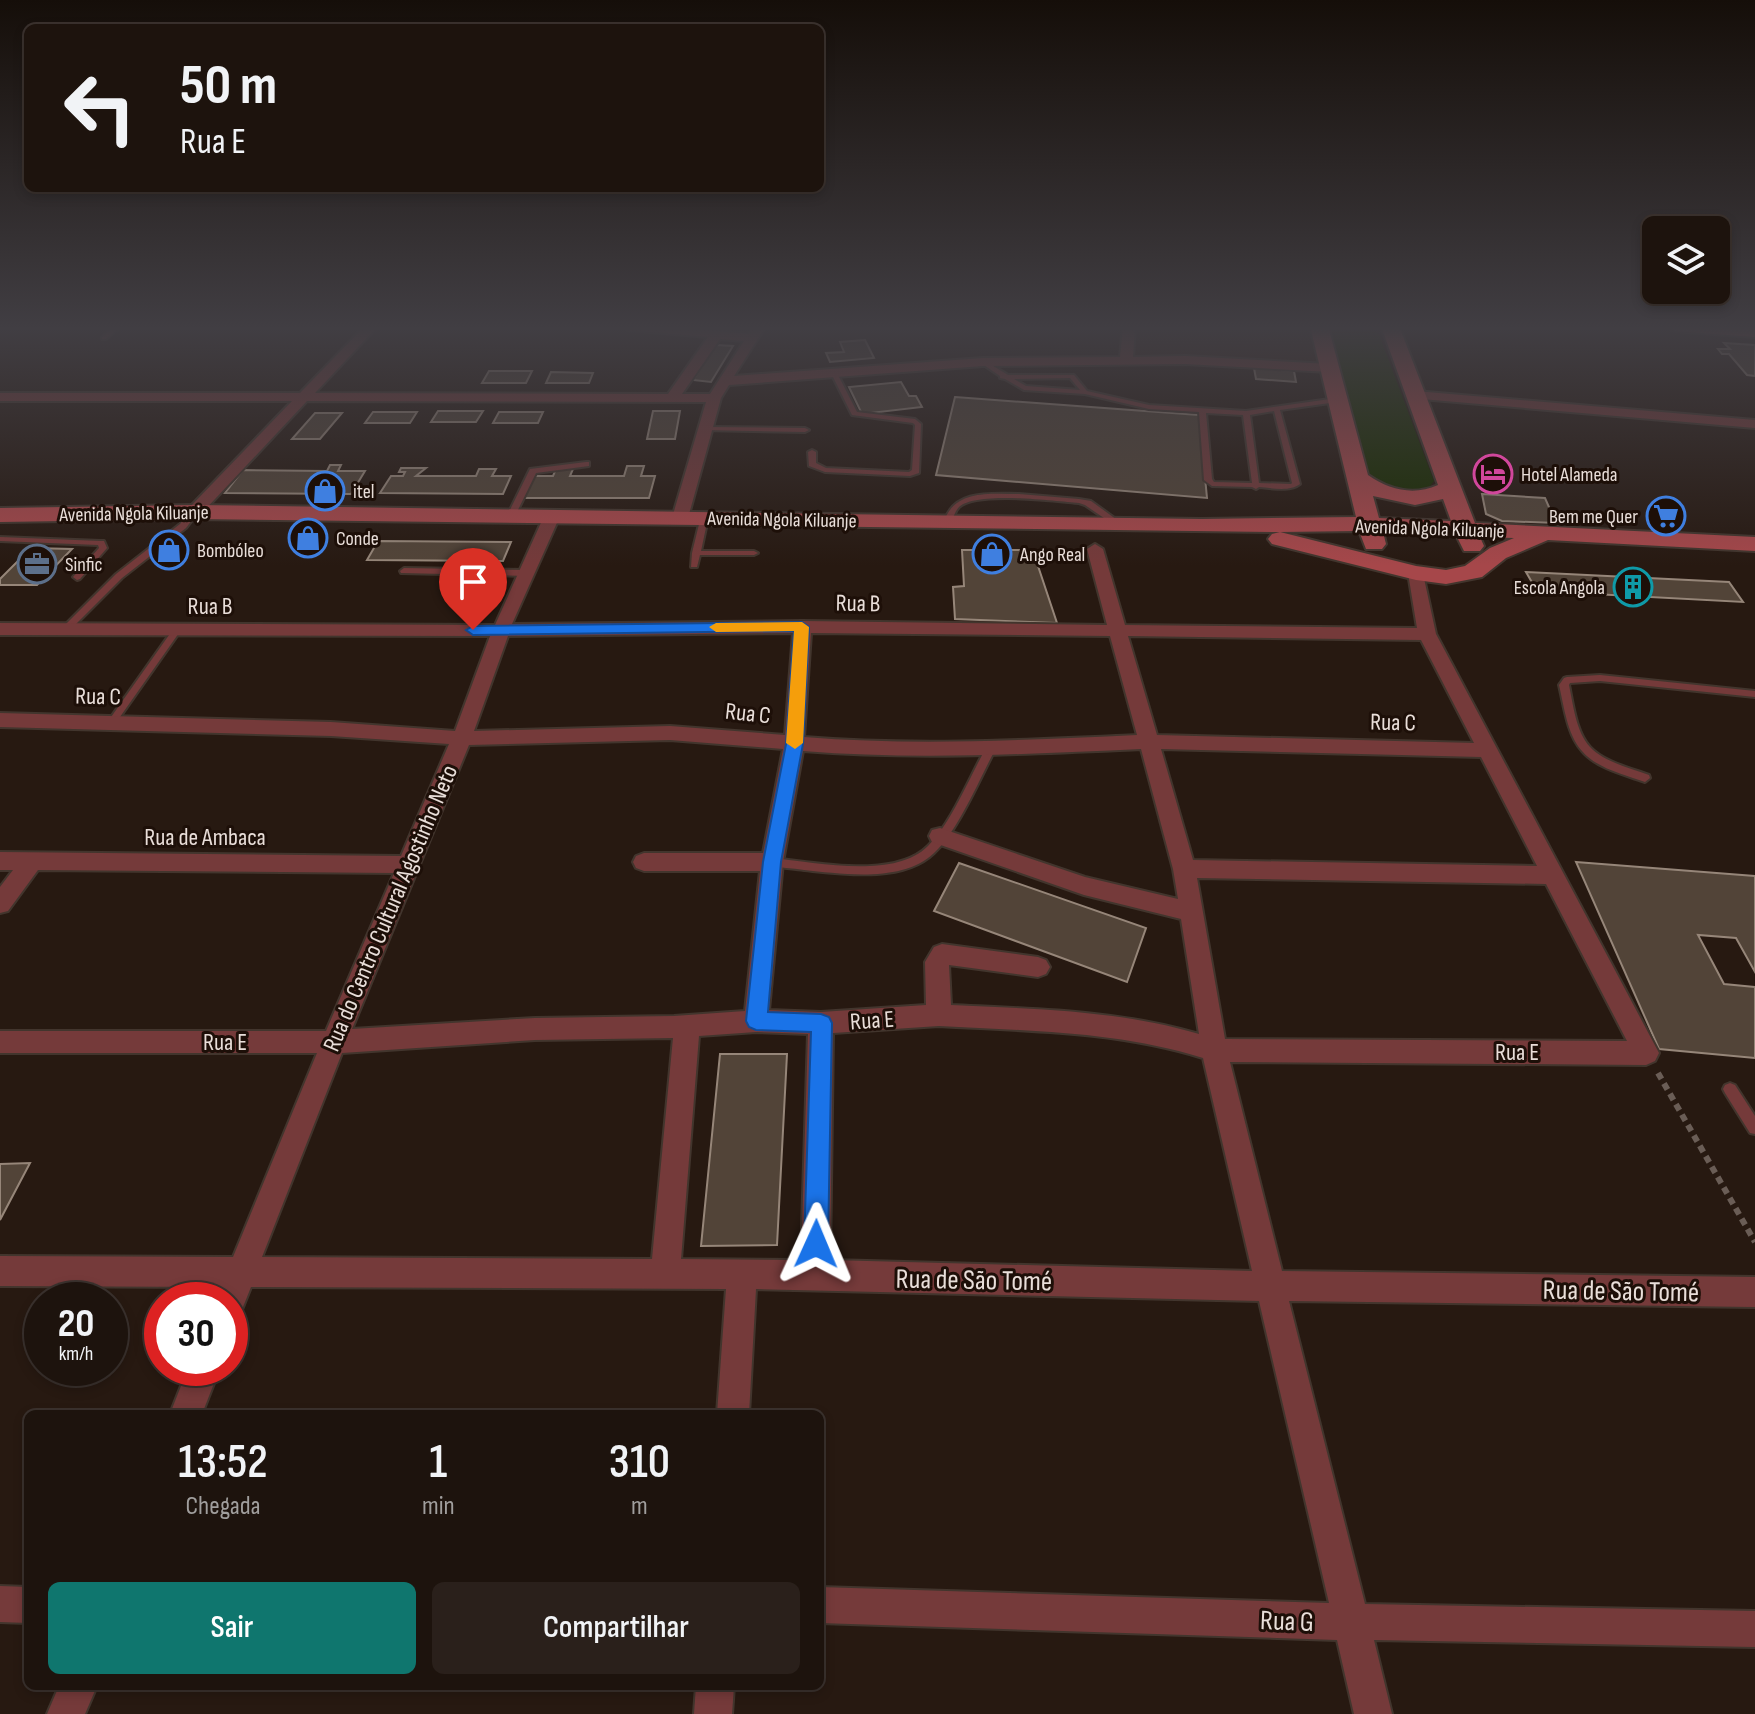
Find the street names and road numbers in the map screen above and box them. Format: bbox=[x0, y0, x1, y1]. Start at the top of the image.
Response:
street label: Avenida Ngola Kiluanje bbox=[58, 501, 209, 527]
street label: Avenida Ngola Kiluanje bbox=[706, 507, 857, 533]
street label: Avenida Ngola Kiluanje bbox=[1354, 514, 1505, 544]
street label: Rua B bbox=[835, 589, 881, 618]
street label: Rua B bbox=[188, 592, 232, 621]
street label: Rua C bbox=[75, 682, 121, 711]
street label: Rua C bbox=[724, 697, 772, 730]
street label: Rua C bbox=[1370, 708, 1416, 737]
street label: Rua do Centro Cultural Agostinho Neto bbox=[317, 761, 464, 1056]
street label: Rua de Ambaca bbox=[144, 823, 266, 852]
street label: Rua E bbox=[849, 1004, 895, 1037]
street label: Rua E bbox=[203, 1028, 247, 1057]
street label: Rua E bbox=[1495, 1038, 1539, 1067]
street label: Rua de São Tomé bbox=[895, 1263, 1052, 1298]
street label: Rua de São Tomé bbox=[1542, 1274, 1699, 1309]
street label: Rua G bbox=[1259, 1604, 1314, 1639]

